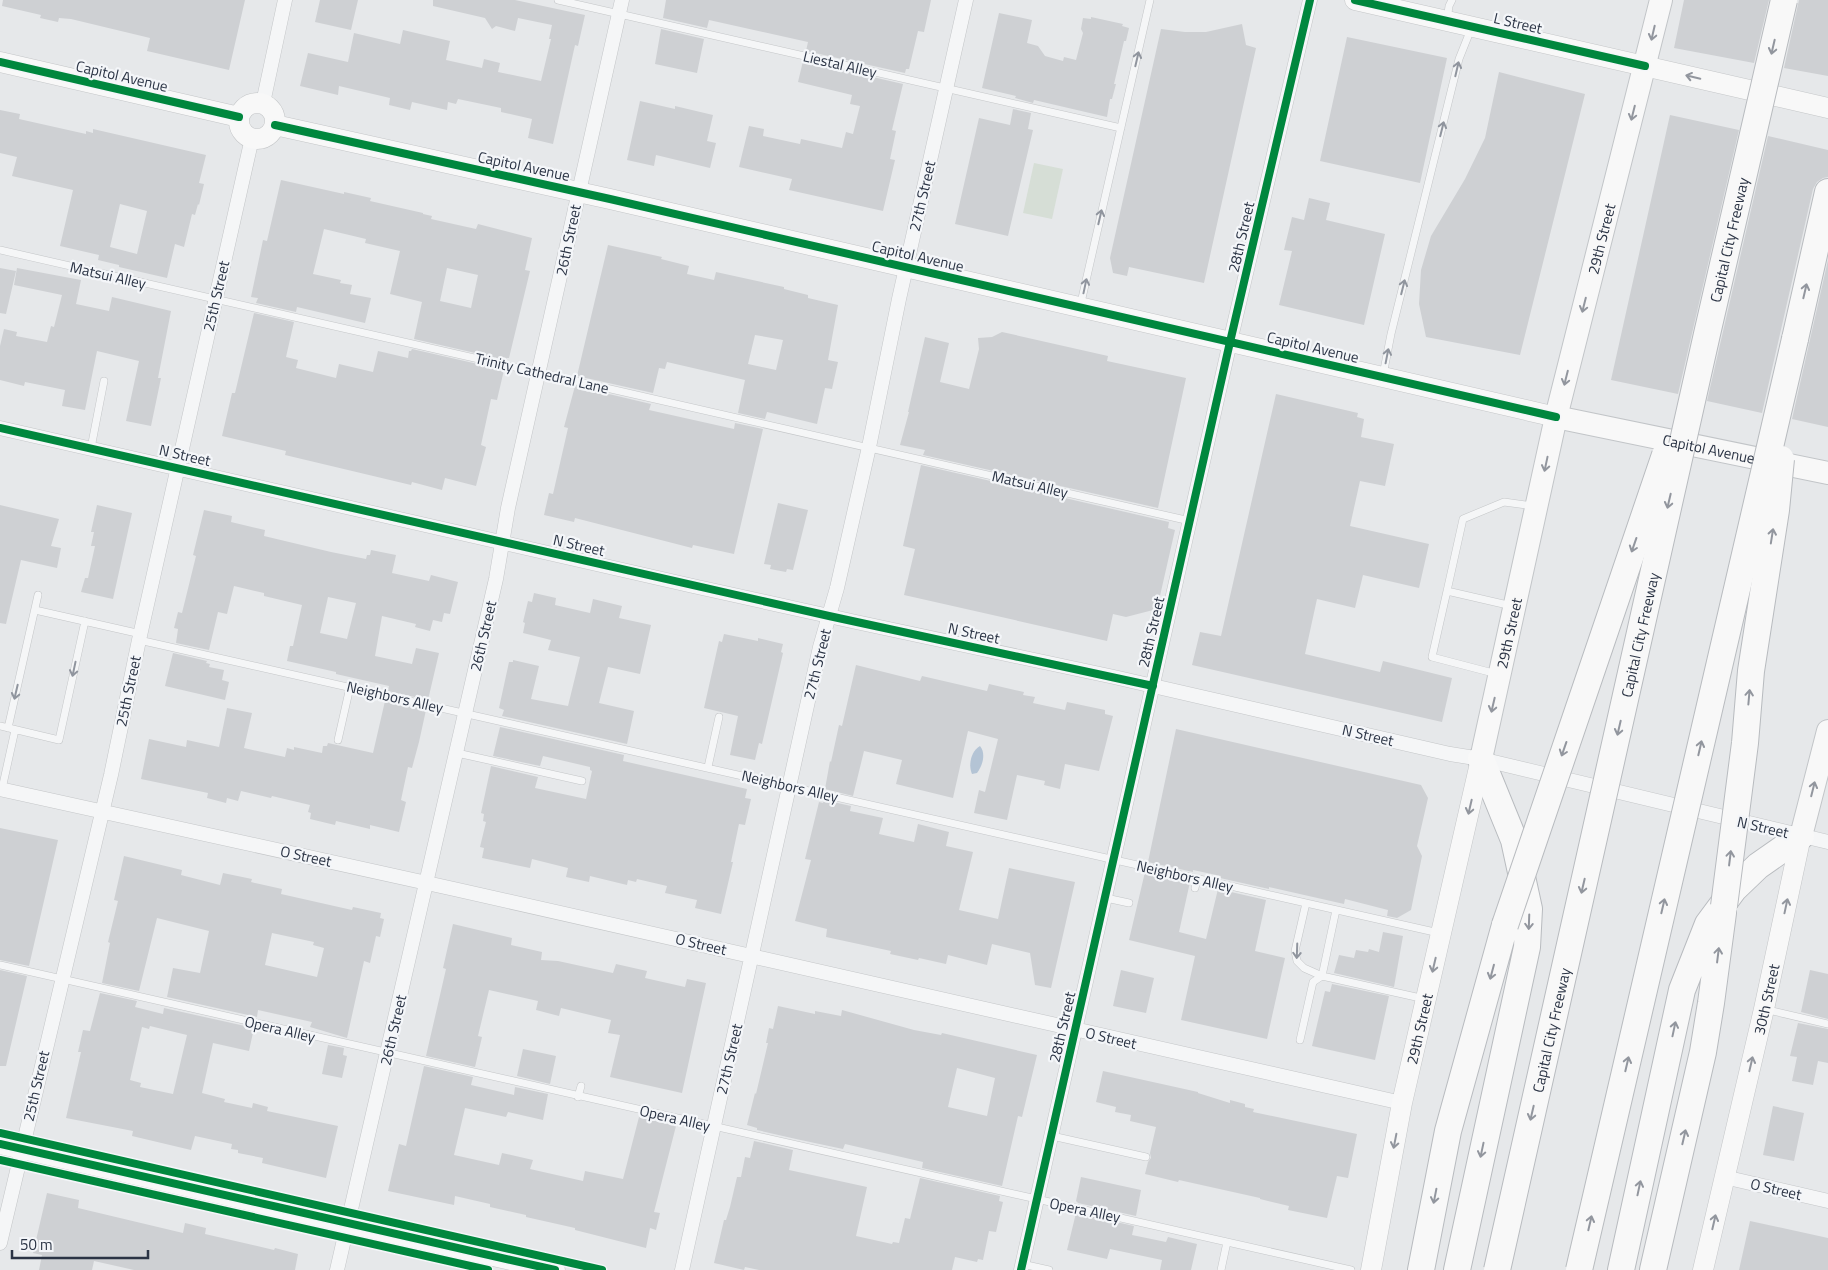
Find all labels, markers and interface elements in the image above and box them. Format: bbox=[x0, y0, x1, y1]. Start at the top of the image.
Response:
street label: L Street bbox=[1491, 6, 1545, 40]
one-way arrow bbox=[1648, 25, 1657, 41]
one-way arrow bbox=[1768, 39, 1777, 55]
street label: Liestal Alley bbox=[801, 44, 879, 84]
one-way arrow bbox=[1133, 51, 1142, 67]
street label: Capitol Avenue bbox=[74, 54, 170, 98]
one-way arrow bbox=[1453, 61, 1462, 77]
one-way arrow bbox=[1686, 72, 1702, 81]
one-way arrow bbox=[1627, 105, 1637, 121]
one-way arrow bbox=[1438, 121, 1447, 137]
street label: Capitol Avenue bbox=[476, 145, 572, 187]
street label: 27th Street bbox=[903, 158, 941, 234]
street label: Capital City Freeway bbox=[1703, 175, 1754, 304]
street label: 28th Street bbox=[1222, 199, 1260, 275]
street label: 29th Street bbox=[1581, 200, 1621, 276]
street label: 26th Street bbox=[549, 202, 587, 278]
one-way arrow bbox=[1096, 210, 1105, 226]
street label: Capitol Avenue bbox=[870, 234, 966, 278]
street label: Matsui Alley bbox=[68, 255, 148, 295]
street label: 25th Street bbox=[197, 258, 235, 334]
one-way arrow bbox=[1080, 278, 1090, 294]
one-way arrow bbox=[1399, 279, 1408, 295]
one-way arrow bbox=[1801, 284, 1810, 300]
one-way arrow bbox=[1579, 296, 1588, 312]
street label: Capitol Avenue bbox=[1265, 325, 1361, 369]
street label: Trinity Cathedral Lane bbox=[473, 346, 611, 400]
one-way arrow bbox=[1383, 348, 1392, 364]
one-way arrow bbox=[1560, 370, 1570, 386]
street label: Capitol Avenue bbox=[1661, 428, 1757, 469]
street label: N Street bbox=[157, 438, 214, 472]
one-way arrow bbox=[1541, 456, 1550, 472]
street label: Matsui Alley bbox=[990, 464, 1070, 504]
one-way arrow bbox=[1664, 492, 1674, 508]
street label: N Street bbox=[551, 528, 608, 562]
one-way arrow bbox=[1767, 528, 1777, 544]
one-way arrow bbox=[1629, 537, 1638, 553]
street label: Capital City Freeway bbox=[1614, 570, 1665, 700]
street label: 28th Street bbox=[1132, 594, 1170, 670]
street label: 29th Street bbox=[1490, 595, 1528, 671]
street label: 26th Street bbox=[464, 598, 502, 674]
street label: N Street bbox=[946, 616, 1003, 650]
street label: 27th Street bbox=[797, 626, 837, 702]
street label: 25th Street bbox=[109, 653, 147, 729]
one-way arrow bbox=[69, 660, 79, 676]
street label: Neighbors Alley bbox=[344, 675, 446, 719]
one-way arrow bbox=[11, 683, 20, 699]
one-way arrow bbox=[1744, 689, 1753, 705]
one-way arrow bbox=[1488, 697, 1497, 713]
street label: N Street bbox=[1340, 718, 1397, 752]
one-way arrow bbox=[1614, 719, 1623, 735]
one-way arrow bbox=[1559, 740, 1568, 756]
one-way arrow bbox=[1696, 740, 1705, 756]
street label: Neighbors Alley bbox=[739, 764, 841, 808]
one-way arrow bbox=[1809, 781, 1818, 797]
one-way arrow bbox=[1465, 798, 1474, 814]
street label: N Street bbox=[1735, 810, 1792, 844]
street label: O Street bbox=[278, 839, 334, 873]
one-way arrow bbox=[1725, 850, 1735, 866]
street label: Neighbors Alley bbox=[1134, 854, 1236, 898]
one-way arrow bbox=[1578, 878, 1587, 894]
one-way arrow bbox=[1659, 898, 1669, 914]
one-way arrow bbox=[1782, 898, 1791, 914]
one-way arrow bbox=[1524, 914, 1534, 930]
street label: O Street bbox=[673, 927, 730, 961]
one-way arrow bbox=[1292, 942, 1302, 958]
one-way arrow bbox=[1713, 947, 1723, 963]
one-way arrow bbox=[1429, 957, 1438, 973]
street label: 30th Street bbox=[1747, 961, 1785, 1037]
one-way arrow bbox=[1487, 963, 1496, 979]
street label: Capital City Freeway bbox=[1526, 965, 1576, 1095]
street label: 28th Street bbox=[1043, 989, 1081, 1065]
street label: 29th Street bbox=[1400, 990, 1438, 1067]
street label: 26th Street bbox=[374, 992, 412, 1068]
street label: Opera Alley bbox=[242, 1010, 318, 1048]
street label: 27th Street bbox=[710, 1021, 748, 1097]
street label: O Street bbox=[1083, 1021, 1140, 1055]
one-way arrow bbox=[1669, 1022, 1679, 1038]
street label: 25th Street bbox=[17, 1048, 55, 1124]
one-way arrow bbox=[1623, 1057, 1632, 1073]
one-way arrow bbox=[1747, 1057, 1756, 1073]
street label: Opera Alley bbox=[637, 1099, 713, 1137]
one-way arrow bbox=[1527, 1105, 1536, 1121]
one-way arrow bbox=[1680, 1130, 1689, 1146]
one-way arrow bbox=[1390, 1133, 1400, 1149]
one-way arrow bbox=[1477, 1141, 1486, 1157]
street label: O Street bbox=[1748, 1172, 1805, 1206]
one-way arrow bbox=[1635, 1181, 1644, 1197]
one-way arrow bbox=[1430, 1188, 1440, 1204]
street label: Opera Alley bbox=[1047, 1191, 1123, 1229]
one-way arrow bbox=[1586, 1215, 1595, 1231]
one-way arrow bbox=[1710, 1215, 1719, 1231]
scale bar bbox=[12, 1228, 149, 1260]
text: 50 m bbox=[20, 1233, 53, 1256]

